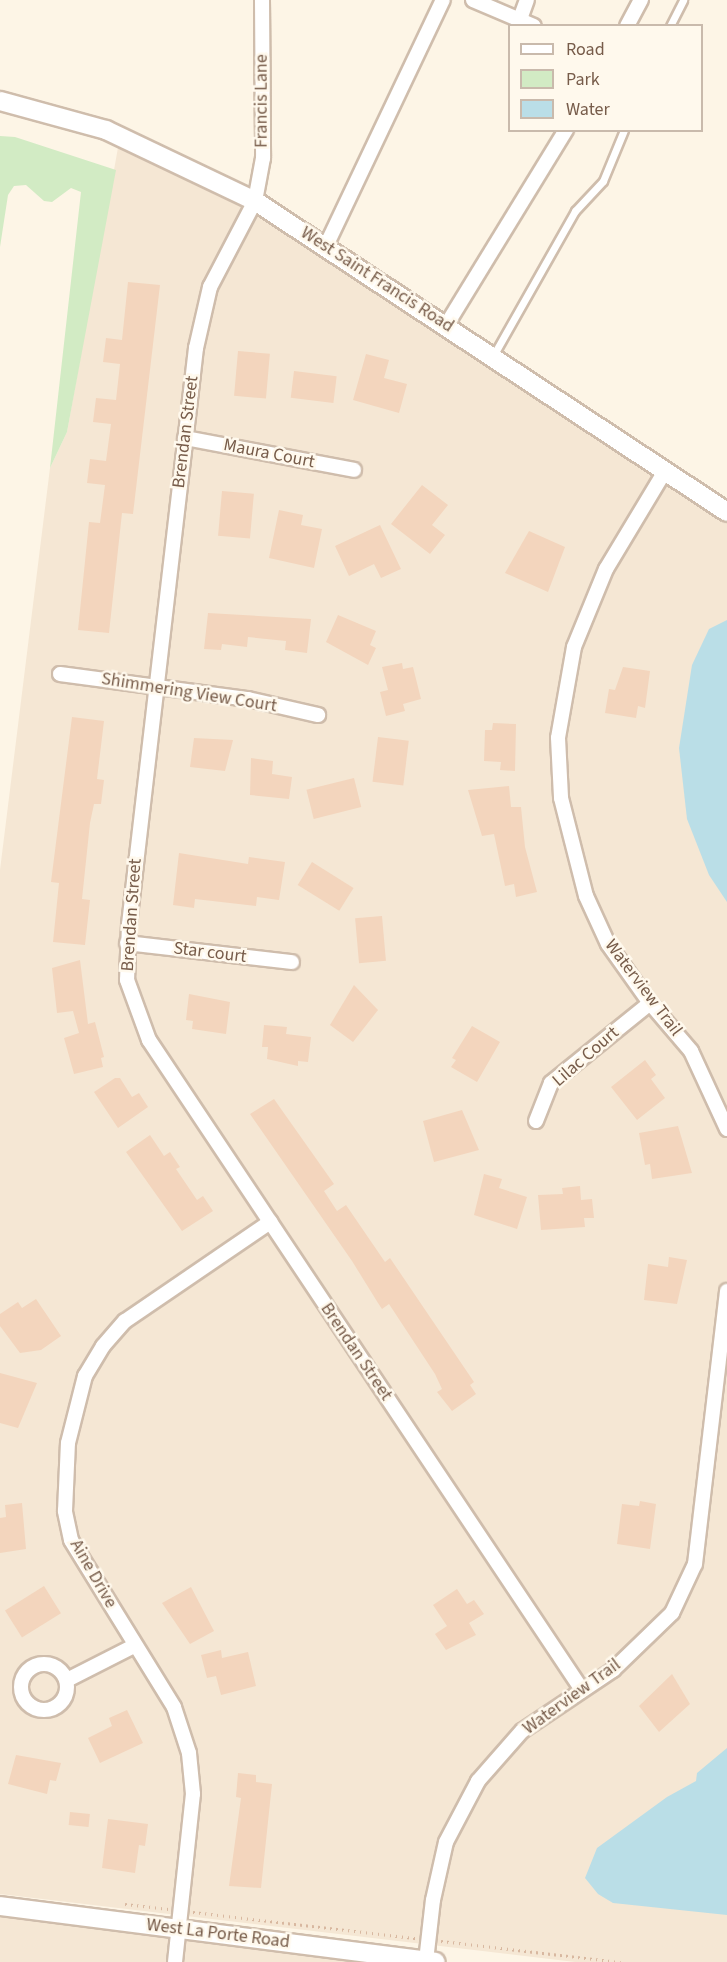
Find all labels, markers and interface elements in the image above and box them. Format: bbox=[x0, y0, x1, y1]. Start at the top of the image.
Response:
legend bbox=[508, 24, 703, 132]
text: Road bbox=[566, 37, 605, 62]
street label: Francis Lane bbox=[251, 54, 273, 148]
text: Park bbox=[566, 67, 600, 92]
text: Water bbox=[566, 97, 610, 122]
street label: West Saint Francis Road bbox=[296, 222, 458, 338]
street label: Brendan Street bbox=[168, 375, 204, 489]
street label: Maura Court bbox=[221, 435, 317, 473]
street label: Shimmering View Court bbox=[100, 668, 278, 718]
street label: Brendan Street bbox=[117, 858, 147, 972]
street label: Waterview Trail bbox=[600, 935, 686, 1041]
street label: Star court bbox=[172, 938, 248, 968]
street label: Lilac Court bbox=[548, 1022, 624, 1092]
street label: Brendan Street bbox=[315, 1299, 397, 1405]
street label: Aine Drive bbox=[65, 1536, 121, 1612]
street label: Waterview Trail bbox=[519, 1654, 625, 1740]
street label: West La Porte Road bbox=[145, 1914, 291, 1954]

